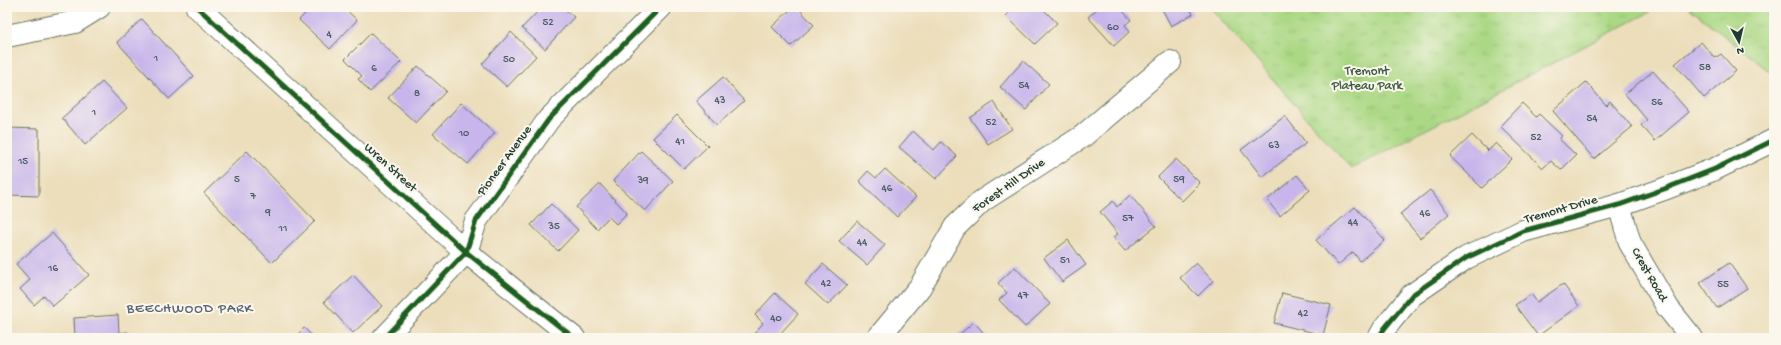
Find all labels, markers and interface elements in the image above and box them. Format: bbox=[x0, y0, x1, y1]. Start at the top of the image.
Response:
house number: 52 bbox=[542, 17, 554, 29]
house number: 60 bbox=[1107, 22, 1119, 34]
north arrow bbox=[1719, 22, 1759, 62]
house number: 4 bbox=[326, 29, 332, 41]
text: N bbox=[1736, 43, 1745, 56]
house number: 1 bbox=[153, 53, 158, 65]
house number: 50 bbox=[503, 54, 515, 66]
house number: 58 bbox=[1699, 62, 1711, 74]
house number: 6 bbox=[371, 63, 377, 75]
park label: Tremont Plateau Park bbox=[1331, 64, 1403, 94]
house number: 54 bbox=[1019, 80, 1030, 92]
house number: 8 bbox=[414, 88, 420, 100]
house number: 43 bbox=[715, 95, 726, 107]
house number: 56 bbox=[1651, 97, 1663, 109]
house number: 1 bbox=[91, 107, 96, 119]
house number: 54 bbox=[1587, 113, 1598, 125]
house number: 52 bbox=[985, 117, 997, 129]
street label: Pioneer Avenue bbox=[474, 123, 536, 200]
house number: 10 bbox=[458, 128, 469, 140]
house number: 52 bbox=[1530, 132, 1542, 144]
house number: 41 bbox=[675, 136, 685, 148]
street label: Wren Street bbox=[360, 140, 421, 197]
house number: 63 bbox=[1268, 140, 1280, 152]
street label: Forest Hill Drive bbox=[969, 155, 1048, 217]
house number: 15 bbox=[17, 156, 28, 168]
house number: 5 bbox=[234, 174, 240, 186]
house number: 59 bbox=[1173, 174, 1185, 186]
house number: 39 bbox=[636, 175, 649, 187]
house number: 46 bbox=[882, 183, 893, 195]
house number: 7 bbox=[249, 191, 256, 203]
street label: Tremont Drive bbox=[1522, 192, 1599, 228]
house number: 9 bbox=[264, 207, 271, 219]
house number: 46 bbox=[1420, 208, 1431, 220]
house number: 57 bbox=[1122, 213, 1134, 225]
house number: 44 bbox=[1348, 217, 1359, 229]
house number: 35 bbox=[547, 221, 560, 233]
house number: 11 bbox=[278, 223, 287, 235]
house number: 44 bbox=[857, 237, 868, 249]
street label: Crest Road bbox=[1628, 245, 1671, 306]
house number: 51 bbox=[1060, 255, 1070, 267]
house number: 16 bbox=[47, 263, 58, 275]
house number: 42 bbox=[821, 278, 832, 290]
house number: 55 bbox=[1717, 279, 1729, 291]
house number: 47 bbox=[1018, 290, 1029, 302]
district label: BEECHWOOD PARK bbox=[126, 301, 253, 318]
house number: 42 bbox=[1298, 308, 1309, 320]
house number: 40 bbox=[770, 313, 782, 325]

